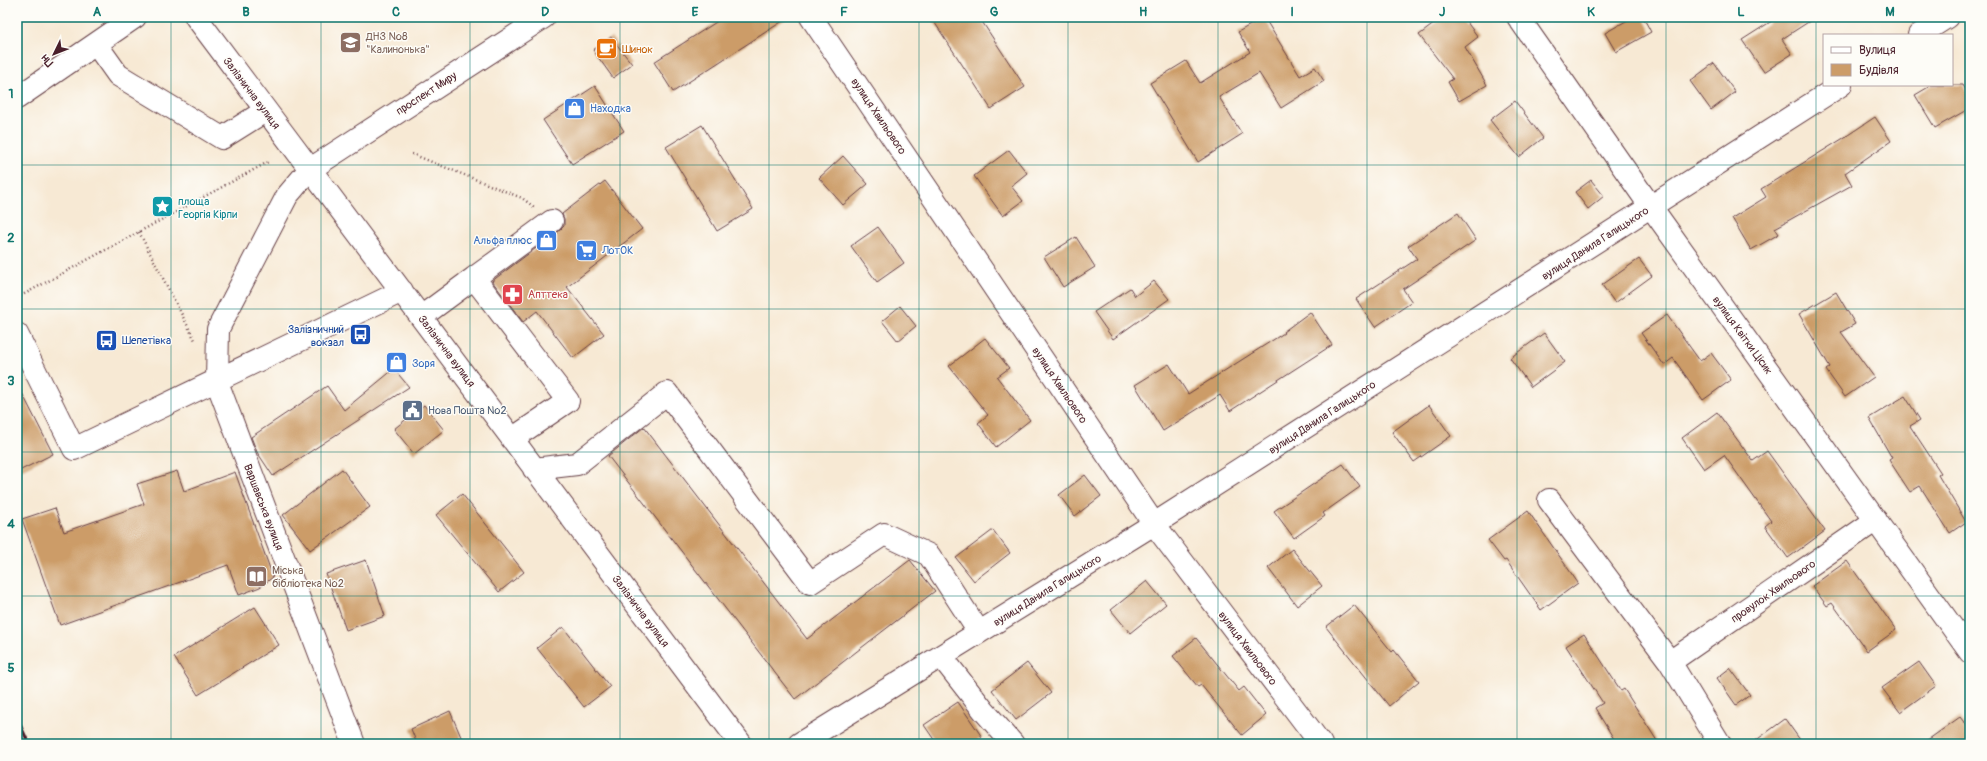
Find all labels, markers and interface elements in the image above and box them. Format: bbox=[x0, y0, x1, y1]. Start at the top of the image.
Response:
text: A bbox=[93, 4, 102, 20]
text: B bbox=[242, 4, 250, 20]
text: C bbox=[392, 4, 400, 20]
text: D bbox=[541, 4, 549, 20]
text: E bbox=[692, 4, 699, 20]
text: F bbox=[840, 4, 848, 20]
text: G bbox=[990, 4, 999, 20]
text: H bbox=[1139, 4, 1147, 20]
text: I bbox=[1290, 4, 1294, 20]
text: J bbox=[1439, 4, 1445, 20]
text: K bbox=[1587, 4, 1595, 20]
text: L bbox=[1737, 4, 1745, 20]
text: M bbox=[1885, 4, 1895, 20]
school or university icon: ДНЗ №8 "Калинонька" bbox=[338, 29, 364, 55]
place label: ДНЗ №8 "Калинонька" bbox=[365, 30, 430, 56]
north arrow bbox=[34, 34, 74, 74]
legend bbox=[1823, 34, 1953, 86]
cafe icon: Шинок bbox=[594, 36, 620, 62]
place label: Шинок bbox=[622, 43, 653, 56]
text: Вулиця bbox=[1859, 43, 1896, 58]
text: Пн bbox=[38, 51, 56, 69]
street label: Залізнична вулиця bbox=[220, 55, 283, 132]
text: Будівля bbox=[1859, 63, 1899, 78]
street label: проспект Миру bbox=[394, 69, 459, 118]
street label: вулиця Хвильового bbox=[848, 76, 909, 157]
text: 1 bbox=[8, 86, 14, 102]
shop icon: Находка bbox=[561, 95, 587, 121]
place label: Находка bbox=[590, 102, 631, 115]
place icon: площа Георгія Кірпи bbox=[149, 194, 175, 220]
place label: площа Георгія Кірпи bbox=[178, 195, 237, 221]
street label: вулиця Данила Галицького bbox=[1539, 204, 1651, 283]
shop icon: Альфа плюс bbox=[534, 227, 560, 253]
text: 2 bbox=[7, 230, 15, 246]
place label: Альфа плюс bbox=[473, 234, 532, 247]
supermarket icon: ЛотОК bbox=[573, 237, 599, 263]
place label: ЛотОК bbox=[601, 244, 633, 257]
pharmacy icon: Апттека bbox=[500, 281, 526, 307]
place label: Апттека bbox=[528, 288, 568, 301]
street label: вулиця Квітки Цісик bbox=[1710, 294, 1775, 377]
street label: Залізнична вулиця bbox=[415, 313, 478, 390]
bus stop icon: Залізничний вокзал bbox=[347, 322, 373, 348]
place label: Залізничний вокзал bbox=[288, 323, 344, 349]
bus stop icon: Шепетівка bbox=[94, 327, 120, 353]
place label: Шепетівка bbox=[122, 334, 171, 347]
street label: вулиця Хвильового bbox=[1029, 345, 1090, 426]
shop icon: Зоря bbox=[383, 350, 409, 376]
place label: Зоря bbox=[412, 357, 435, 370]
text: 3 bbox=[7, 373, 15, 389]
street label: вулиця Данила Галицького bbox=[1266, 378, 1378, 457]
public building icon: Нова Пошта №2 bbox=[399, 397, 425, 423]
place label: Нова Пошта №2 bbox=[428, 404, 507, 417]
street label: Варшавська вулиця bbox=[241, 462, 286, 552]
text: 4 bbox=[7, 516, 15, 532]
street label: вулиця Данила Галицького bbox=[991, 552, 1104, 629]
street label: провулок Хвильового bbox=[1728, 557, 1818, 626]
library icon: Міська бібліотека №2 bbox=[244, 563, 270, 589]
place label: Міська бібліотека №2 bbox=[272, 564, 344, 590]
street label: Залізнична вулиця bbox=[609, 573, 672, 650]
street label: вулиця Хвильового bbox=[1216, 609, 1280, 688]
text: 5 bbox=[7, 660, 15, 676]

